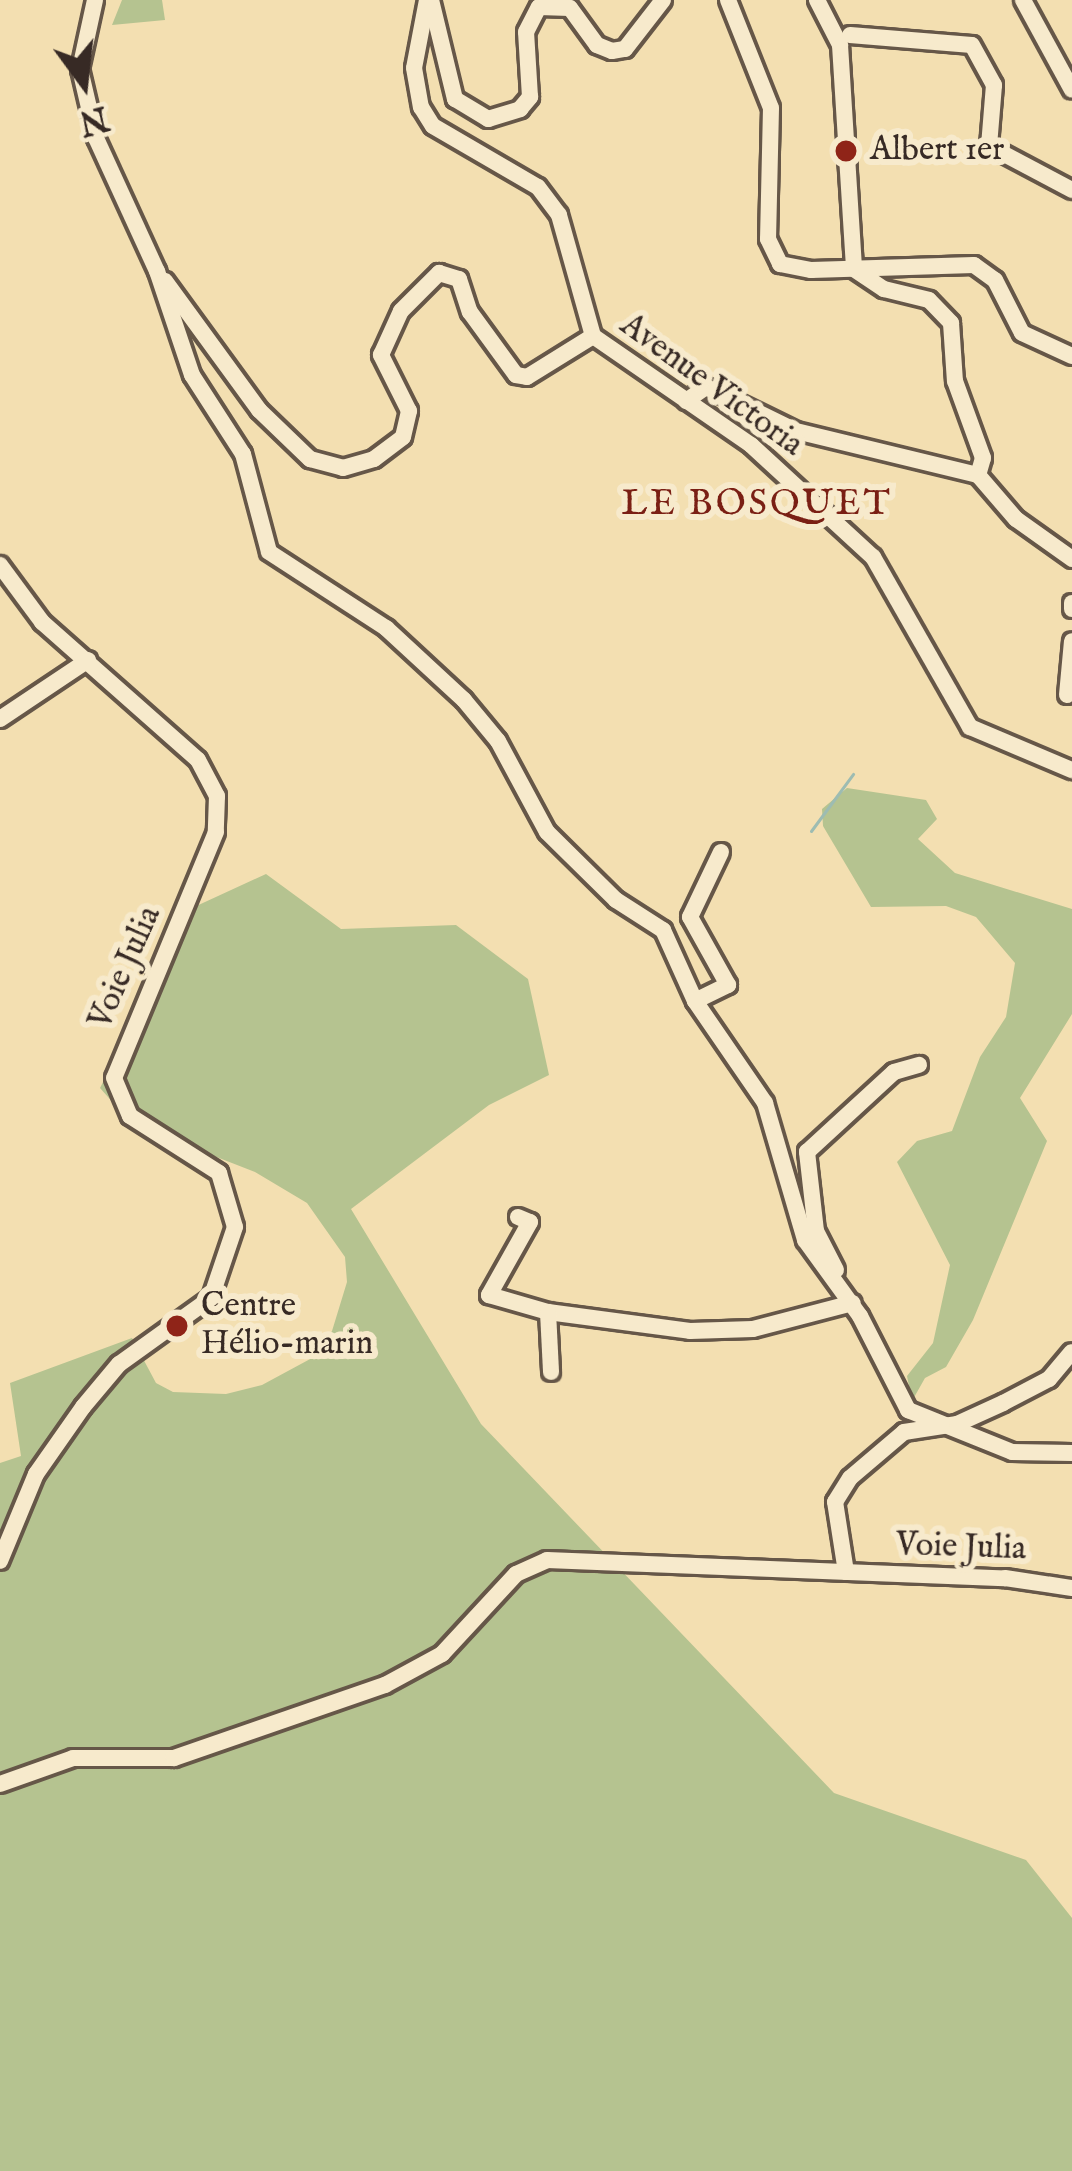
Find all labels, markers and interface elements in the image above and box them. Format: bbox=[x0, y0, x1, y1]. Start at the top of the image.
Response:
north arrow bbox=[24, 24, 144, 144]
text: N bbox=[74, 95, 113, 143]
place label: Albert 1er bbox=[870, 131, 1004, 171]
marker: Albert 1er bbox=[833, 138, 859, 164]
street label: Avenue Victoria bbox=[612, 306, 810, 466]
district label: LE BOSQUET bbox=[621, 483, 893, 527]
street label: Voie Julia bbox=[81, 900, 171, 1036]
place label: Centre Hélio-marin bbox=[201, 1287, 373, 1365]
marker: Centre Hélio-marin bbox=[164, 1313, 190, 1339]
street label: Voie Julia bbox=[895, 1526, 1027, 1570]

